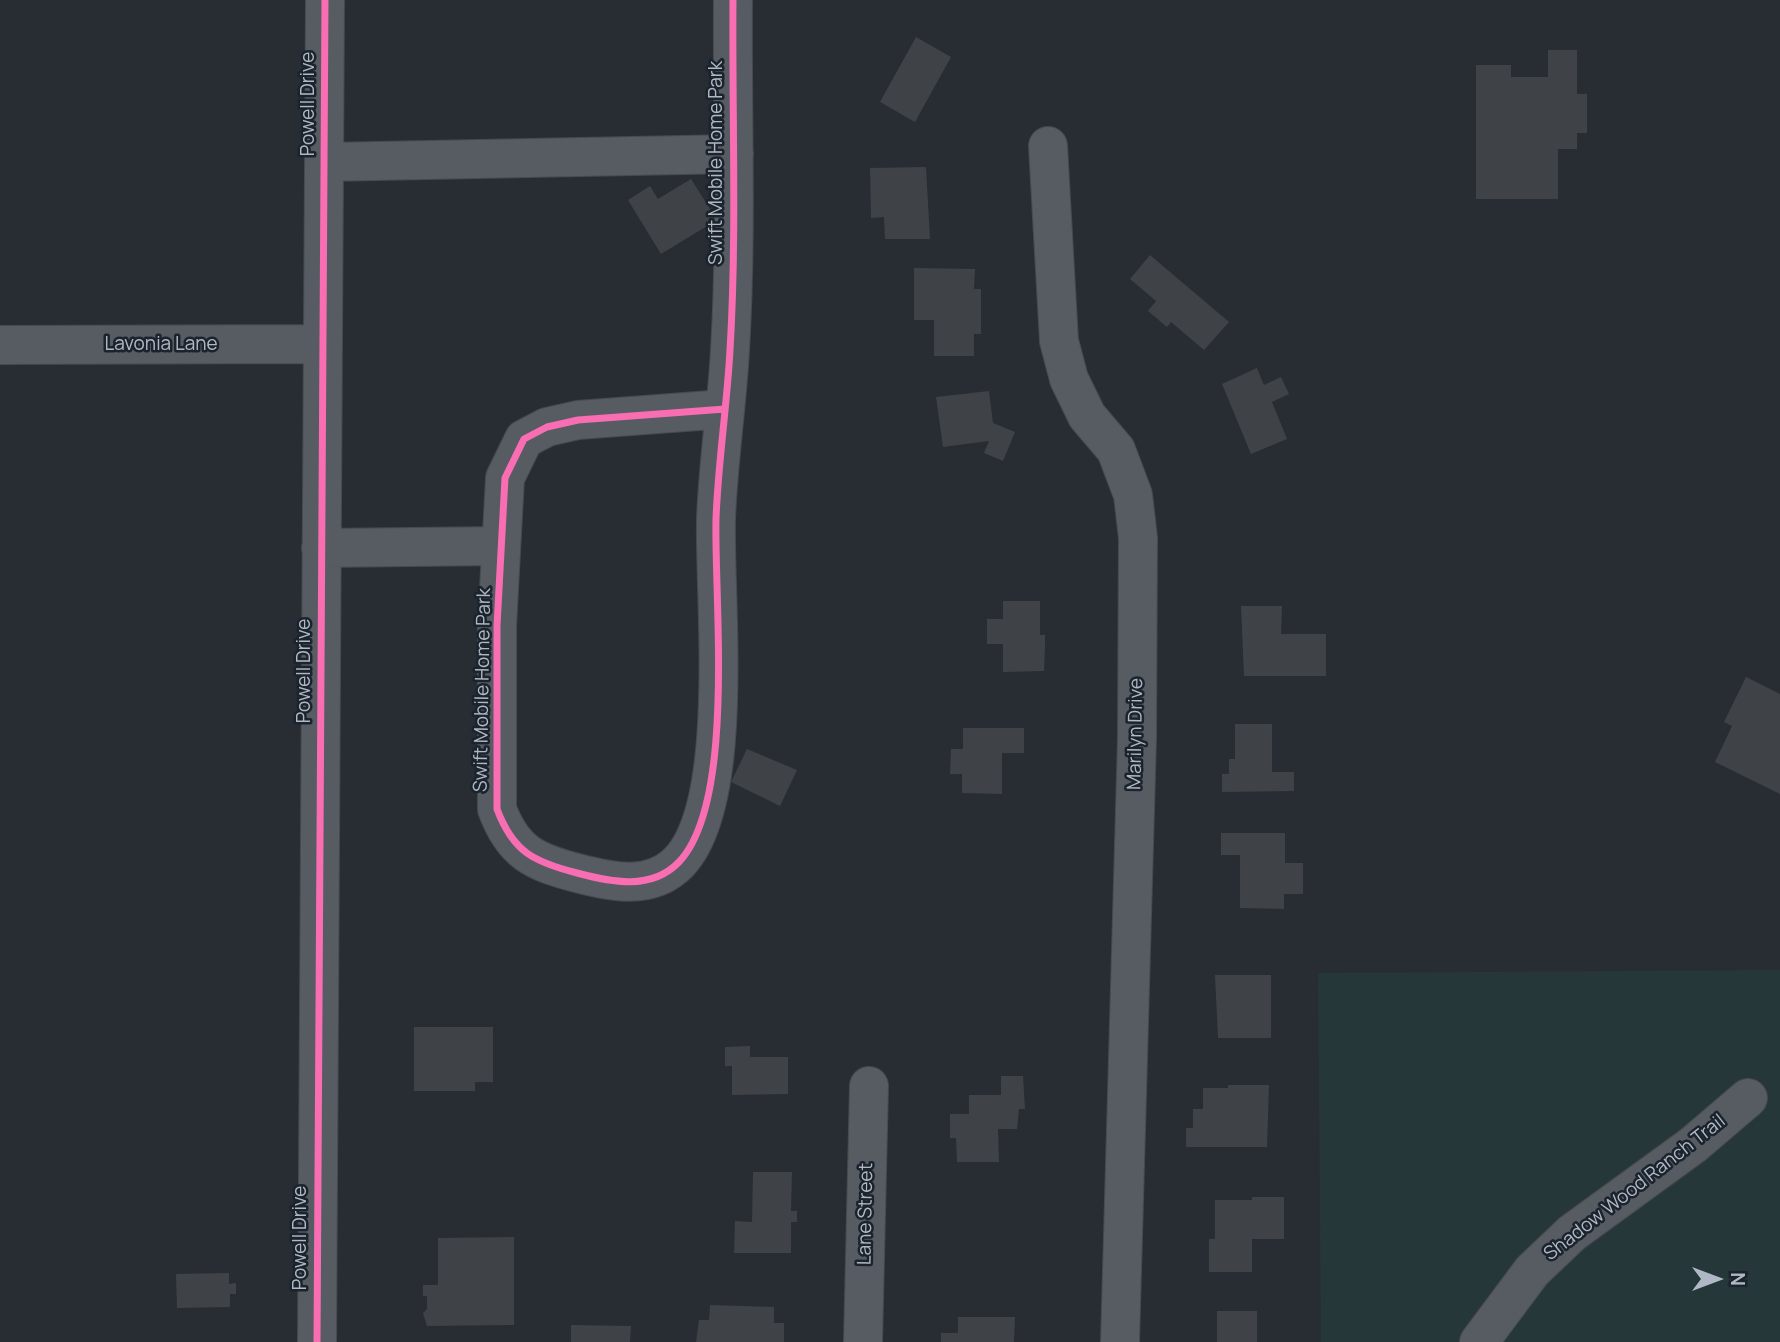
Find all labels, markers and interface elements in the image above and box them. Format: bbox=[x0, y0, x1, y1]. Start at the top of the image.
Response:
street label: Powell Drive bbox=[298, 52, 320, 156]
street label: Swift Mobile Home Park bbox=[706, 61, 728, 265]
street label: Lavonia Lane bbox=[104, 334, 218, 356]
street label: Swift Mobile Home Park bbox=[470, 588, 496, 792]
street label: Powell Drive bbox=[294, 619, 316, 723]
street label: Marilyn Drive bbox=[1124, 678, 1148, 790]
street label: Shadow Wood Ranch Trail bbox=[1540, 1110, 1730, 1266]
street label: Lane Street bbox=[854, 1163, 878, 1265]
street label: Powell Drive bbox=[290, 1186, 312, 1290]
north arrow bbox=[1682, 1244, 1752, 1314]
text: N bbox=[1725, 1272, 1751, 1286]

